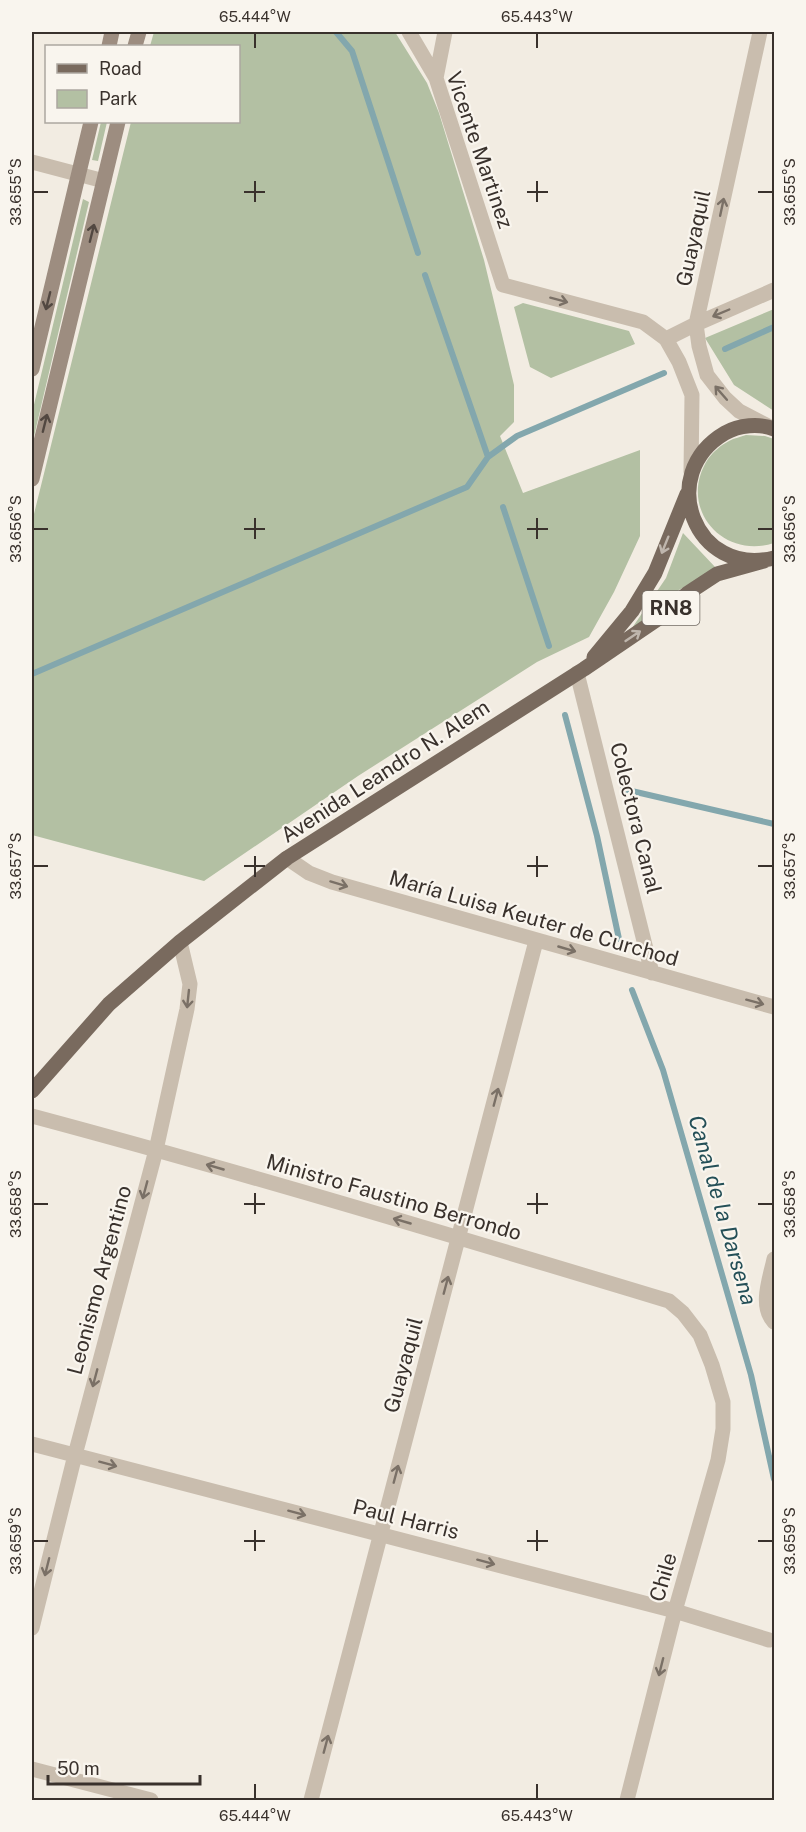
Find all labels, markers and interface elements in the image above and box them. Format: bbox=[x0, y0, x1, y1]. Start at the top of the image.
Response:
text: 65.444°W bbox=[219, 8, 291, 25]
text: 65.443°W bbox=[501, 8, 573, 25]
legend bbox=[45, 45, 240, 123]
text: Road bbox=[99, 58, 142, 79]
street label: Vicente Martinez bbox=[441, 68, 519, 232]
text: Park bbox=[99, 88, 137, 109]
text: 33.655°S bbox=[7, 158, 24, 226]
text: 33.655°S bbox=[781, 158, 798, 226]
street label: Guayaquil bbox=[671, 187, 715, 289]
one-way arrow bbox=[716, 198, 728, 217]
one-way arrow bbox=[86, 224, 98, 243]
one-way arrow bbox=[42, 291, 54, 310]
one-way arrow bbox=[549, 294, 568, 306]
one-way arrow bbox=[712, 308, 730, 319]
one-way arrow bbox=[714, 386, 728, 401]
one-way arrow bbox=[40, 413, 52, 432]
text: 33.656°S bbox=[7, 495, 24, 563]
text: 33.656°S bbox=[781, 495, 798, 563]
one-way arrow bbox=[659, 535, 670, 554]
road number: RN8 bbox=[642, 591, 700, 625]
one-way arrow bbox=[624, 630, 641, 642]
street label: Avenida Leandro N. Alem bbox=[276, 694, 494, 848]
street label: Colectora Canal bbox=[605, 740, 667, 896]
text: 33.657°S bbox=[7, 832, 24, 900]
text: 33.657°S bbox=[781, 832, 798, 900]
street label: María Luisa Keuter de Curchod bbox=[386, 865, 682, 971]
one-way arrow bbox=[329, 879, 348, 890]
one-way arrow bbox=[557, 944, 576, 955]
one-way arrow bbox=[182, 989, 193, 1009]
one-way arrow bbox=[745, 996, 764, 1008]
one-way arrow bbox=[490, 1088, 502, 1107]
water label: Canal de la Darsena bbox=[683, 1112, 763, 1308]
street label: Ministro Faustino Berrondo bbox=[264, 1149, 524, 1245]
one-way arrow bbox=[206, 1160, 225, 1172]
text: 33.658°S bbox=[7, 1170, 24, 1238]
text: 33.658°S bbox=[781, 1170, 798, 1238]
one-way arrow bbox=[139, 1180, 151, 1199]
street label: Leonismo Argentino bbox=[62, 1183, 136, 1377]
one-way arrow bbox=[393, 1215, 412, 1226]
one-way arrow bbox=[440, 1276, 452, 1295]
street label: Guayaquil bbox=[378, 1314, 428, 1416]
one-way arrow bbox=[89, 1368, 101, 1387]
one-way arrow bbox=[99, 1459, 118, 1470]
one-way arrow bbox=[391, 1465, 403, 1484]
street label: Paul Harris bbox=[350, 1494, 462, 1544]
text: 33.659°S bbox=[7, 1507, 24, 1575]
one-way arrow bbox=[287, 1507, 306, 1519]
text: 33.659°S bbox=[781, 1507, 798, 1575]
street label: Chile bbox=[644, 1550, 682, 1604]
one-way arrow bbox=[476, 1556, 495, 1568]
one-way arrow bbox=[40, 1557, 52, 1576]
one-way arrow bbox=[654, 1658, 666, 1677]
one-way arrow bbox=[321, 1735, 332, 1754]
scale bar bbox=[48, 1748, 200, 1786]
text: 50 m bbox=[57, 1758, 100, 1779]
text: 65.444°W bbox=[219, 1807, 291, 1824]
text: 65.443°W bbox=[501, 1807, 573, 1824]

